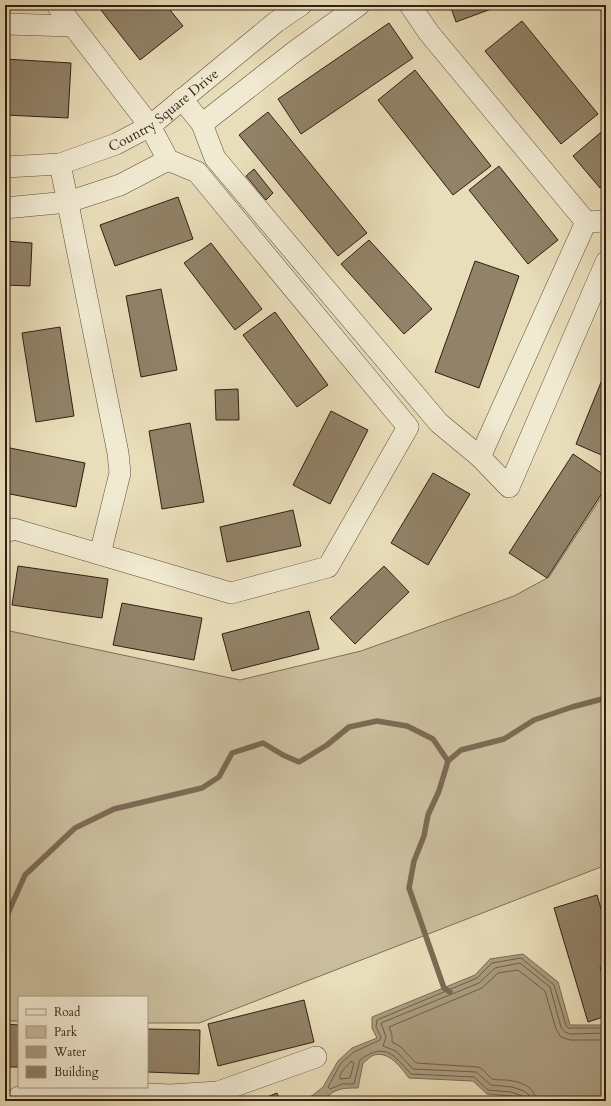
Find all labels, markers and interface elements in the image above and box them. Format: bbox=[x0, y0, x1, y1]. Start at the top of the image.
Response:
street label: Country Square Drive bbox=[106, 64, 223, 156]
legend bbox=[18, 996, 148, 1088]
text: Road bbox=[54, 1004, 81, 1020]
text: Park bbox=[54, 1024, 78, 1040]
text: Water bbox=[53, 1044, 87, 1060]
text: Building bbox=[54, 1064, 99, 1080]

